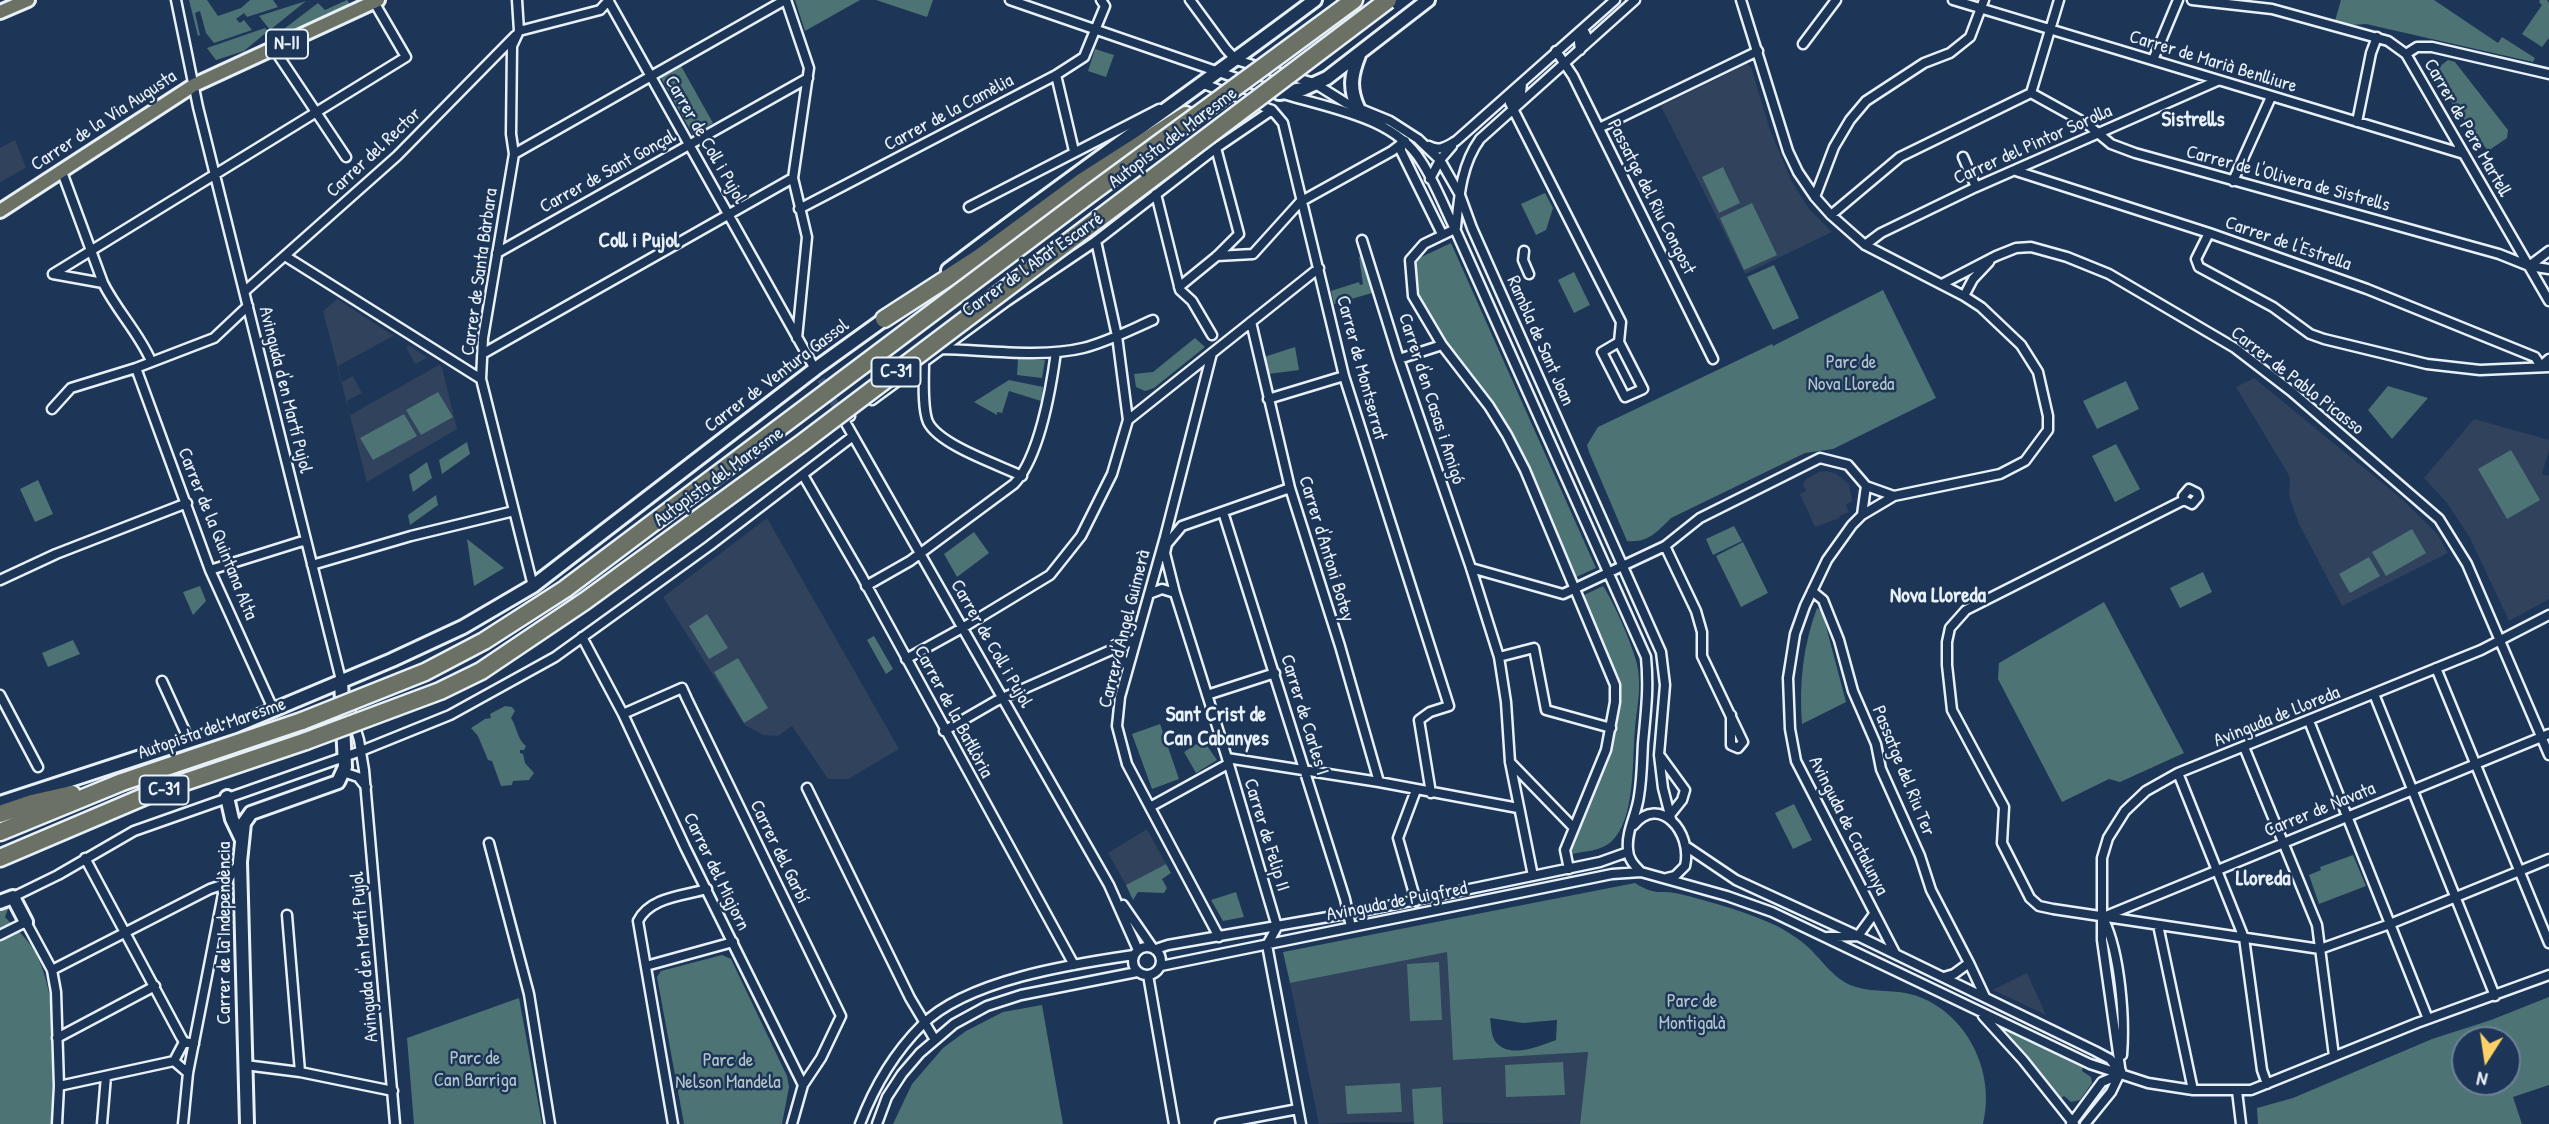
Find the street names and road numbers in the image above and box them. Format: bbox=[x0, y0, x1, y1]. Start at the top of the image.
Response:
street label: Carrer de Marià Benlliure bbox=[2127, 26, 2299, 98]
road number: N-II bbox=[266, 29, 308, 58]
street label: Carrer de Pere Martell bbox=[2418, 55, 2516, 201]
street label: Carrer de la Via Augusta bbox=[27, 65, 181, 177]
street label: Carrer de la Camèlia bbox=[880, 69, 1018, 157]
street label: Carrer de Coll i Pujol bbox=[659, 72, 751, 208]
street label: Autopista del Maresme bbox=[1104, 82, 1242, 194]
street label: Carrer del Pintor Sorolla bbox=[1950, 100, 2116, 190]
street label: Carrer del Rector bbox=[322, 103, 426, 203]
street label: Passatge del Riu Congost bbox=[1602, 115, 1700, 279]
street label: Carrer de Sant Gonçal bbox=[536, 125, 680, 219]
street label: Carrer de l'Olivera de Sistrells bbox=[2184, 141, 2392, 217]
street label: Carrer de Santa Bàrbara bbox=[457, 187, 503, 357]
street label: Carrer de l'Abat Escarré bbox=[958, 208, 1108, 322]
street label: Carrer de l'Estrella bbox=[2222, 212, 2354, 276]
street label: Rambla de Sant Joan bbox=[1501, 273, 1579, 409]
street label: Carrer de Montserrat bbox=[1331, 293, 1391, 443]
street label: Avinguda d'en Martí Pujol bbox=[253, 304, 317, 476]
street label: Carrer d'en Casas i Amigó bbox=[1393, 311, 1469, 487]
street label: Carrer de Ventura Gassol bbox=[700, 314, 854, 438]
street label: Carrer de Pablo Picasso bbox=[2226, 322, 2368, 440]
road number: C-31 bbox=[872, 358, 920, 386]
street label: Autopista del Maresme bbox=[650, 422, 788, 532]
street label: Carrer de la Quintana Alta bbox=[172, 445, 262, 623]
street label: Carrer d'Antoni Botey bbox=[1293, 473, 1359, 625]
street label: Carrer d'Àngel Guimerà bbox=[1094, 548, 1156, 710]
street label: Carrer de Coll i Pujol bbox=[945, 576, 1037, 712]
street label: Carrer de la Batllòria bbox=[909, 642, 997, 782]
street label: Carrer de Carles I bbox=[1275, 652, 1333, 778]
street label: Avinguda de Lloreda bbox=[2211, 681, 2343, 753]
street label: Autopista del Maresme bbox=[135, 693, 289, 765]
street label: Passatge del Riu Ter bbox=[1866, 702, 1940, 840]
street label: Avinguda de Catalunya bbox=[1803, 753, 1893, 899]
road number: C-31 bbox=[140, 776, 188, 804]
street label: Carrer de Felip II bbox=[1238, 776, 1294, 894]
street label: Carrer de Navata bbox=[2261, 777, 2379, 843]
street label: Carrer del Garbí bbox=[744, 797, 814, 907]
street label: Carrer del Migjorn bbox=[678, 809, 754, 935]
street label: Carrer de la Independència bbox=[214, 842, 236, 1024]
street label: Avinguda d'en Martí Pujol bbox=[346, 871, 384, 1043]
street label: Avinguda de Puigfred bbox=[1325, 877, 1469, 927]

